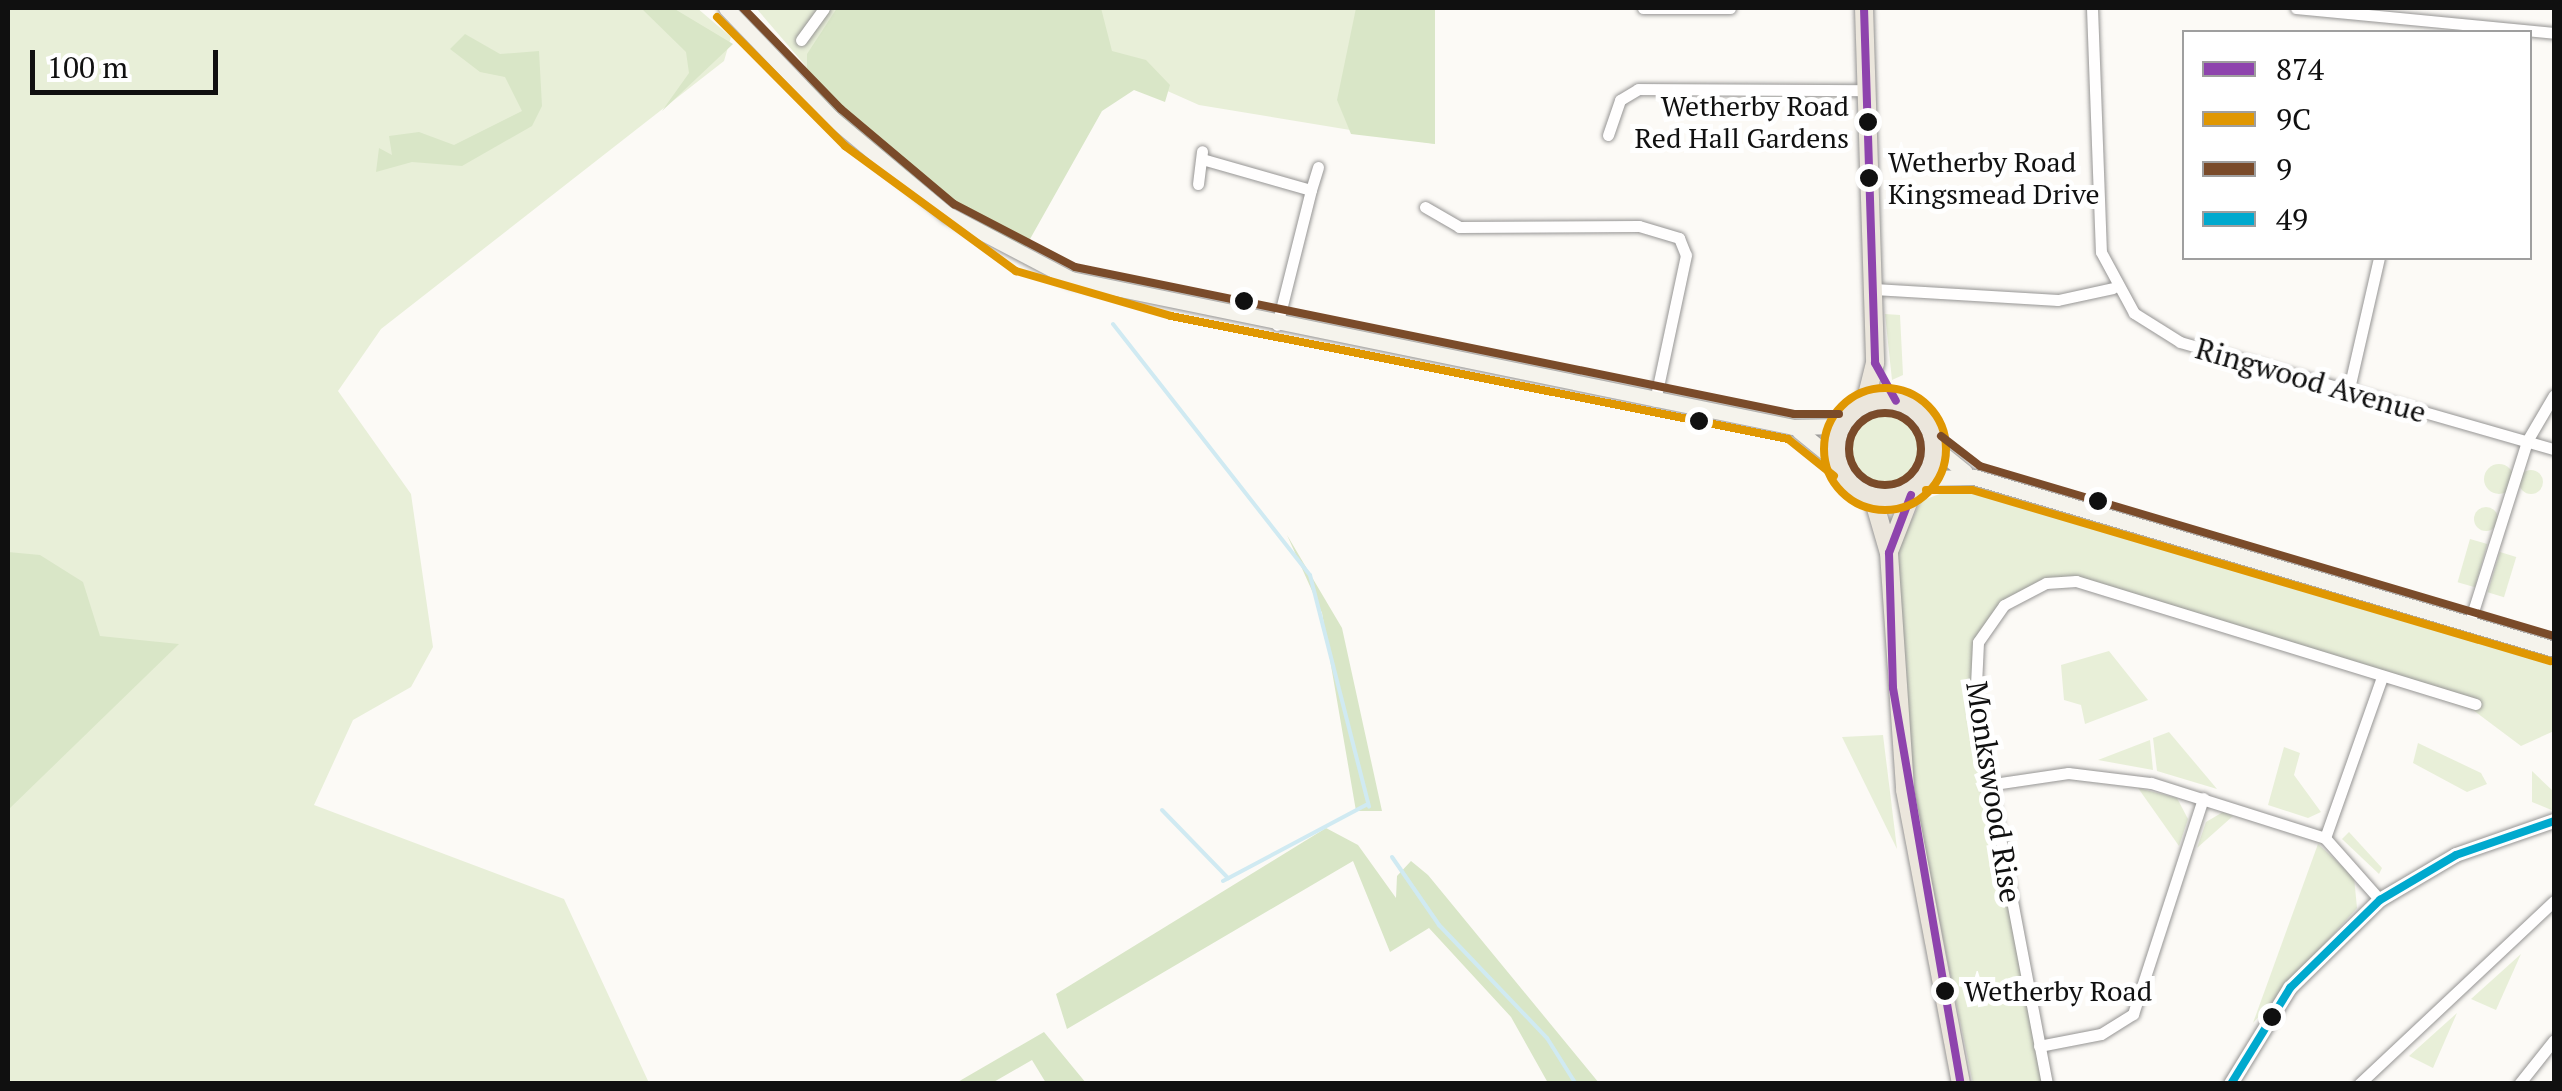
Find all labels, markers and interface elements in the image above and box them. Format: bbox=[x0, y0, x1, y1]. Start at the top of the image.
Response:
scale bar bbox=[35, 30, 222, 92]
legend bbox=[2182, 30, 2532, 260]
text: 100 m bbox=[47, 47, 128, 87]
text: 874 bbox=[2276, 49, 2324, 89]
place label: Wetherby Road Red Hall Gardens bbox=[1635, 89, 1849, 155]
text: 9C bbox=[2276, 99, 2311, 139]
marker: Wetherby Road Red Hall Gardens bbox=[1858, 112, 1878, 132]
place label: Wetherby Road Kingsmead Drive bbox=[1888, 145, 2100, 211]
text: 9 bbox=[2276, 149, 2292, 189]
marker: Wetherby Road Kingsmead Drive bbox=[1859, 168, 1879, 188]
text: 49 bbox=[2276, 199, 2308, 239]
unlabelled marker bbox=[1234, 291, 1254, 311]
street label: Ringwood Avenue bbox=[2191, 330, 2431, 430]
unlabelled marker bbox=[1689, 411, 1709, 431]
unlabelled marker bbox=[2088, 491, 2108, 511]
street label: Monkswood Rise bbox=[1959, 679, 2029, 905]
place label: Wetherby Road bbox=[1964, 974, 2152, 1008]
marker: Wetherby Road bbox=[1935, 981, 1955, 1001]
unlabelled marker bbox=[2262, 1007, 2282, 1027]

